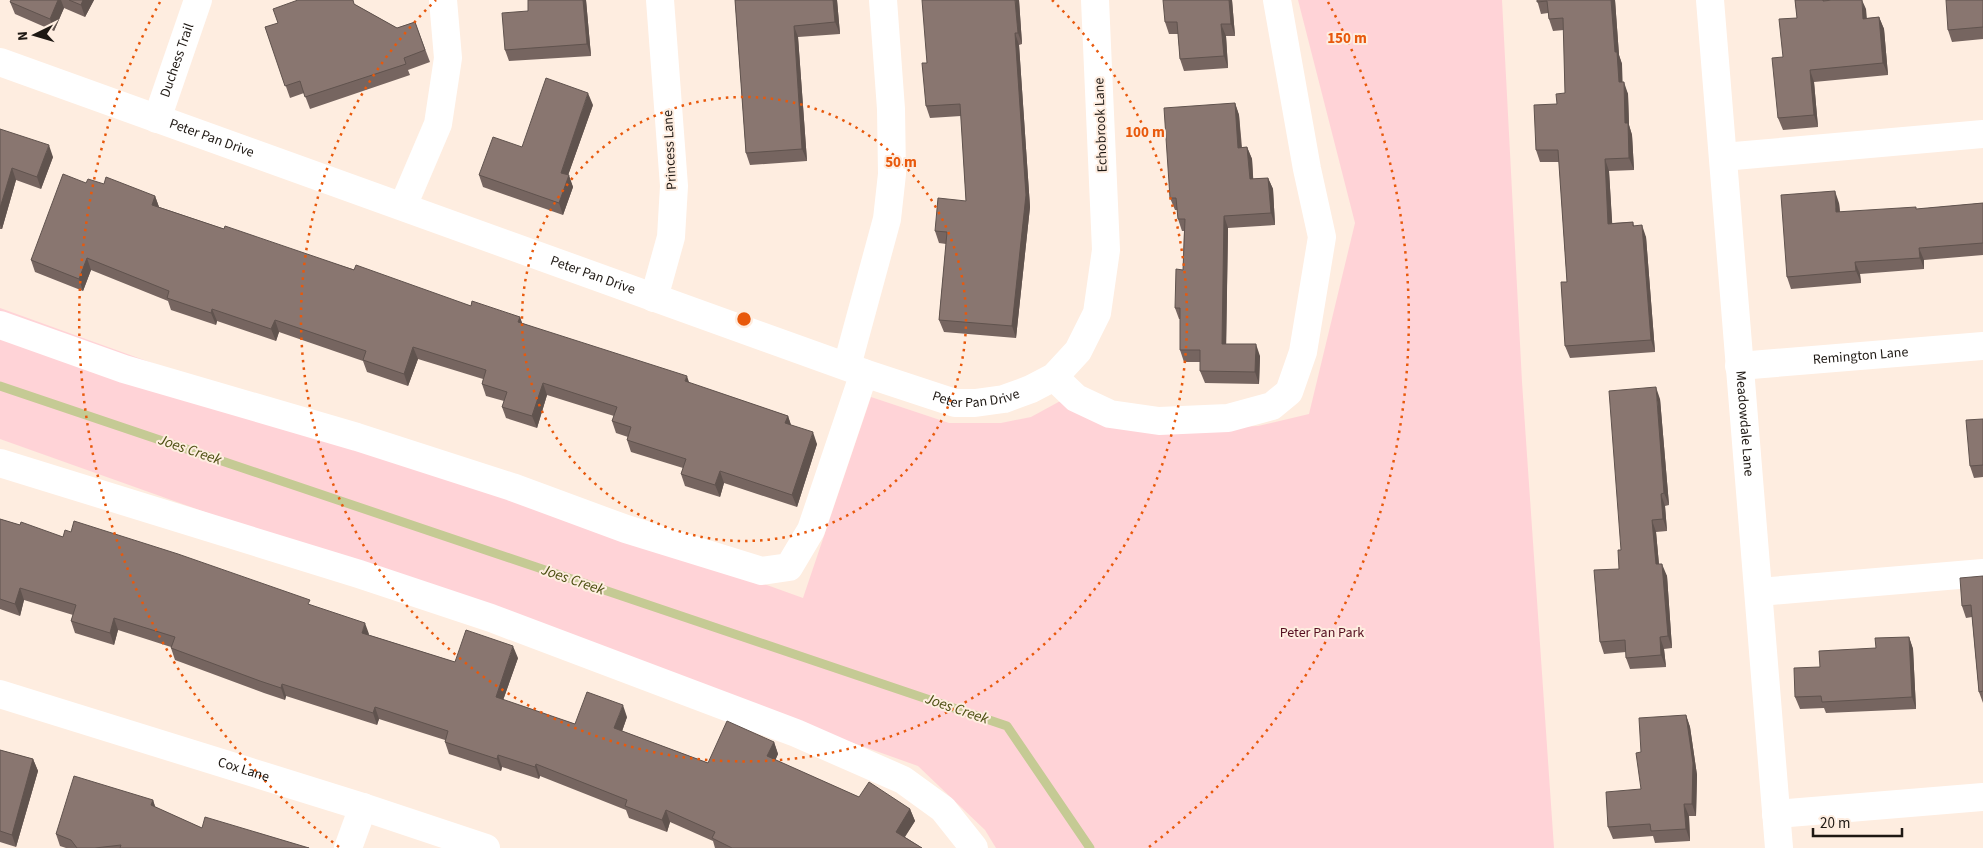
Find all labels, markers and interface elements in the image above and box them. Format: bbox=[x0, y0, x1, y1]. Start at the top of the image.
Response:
north arrow bbox=[10, 10, 60, 60]
street label: Duchess Trail bbox=[155, 20, 199, 100]
text: 150 m bbox=[1327, 28, 1367, 49]
text: N bbox=[13, 31, 33, 42]
street label: Echobrook Lane bbox=[1089, 77, 1113, 173]
street label: Princess Lane bbox=[658, 110, 682, 190]
street label: Peter Pan Drive bbox=[167, 114, 257, 163]
text: 100 m bbox=[1125, 122, 1165, 143]
text: 50 m bbox=[885, 152, 917, 173]
street label: Peter Pan Drive bbox=[548, 251, 638, 300]
centre of rings bbox=[735, 310, 753, 328]
street label: Remington Lane bbox=[1812, 342, 1909, 370]
street label: Meadowdale Lane bbox=[1730, 370, 1759, 477]
street label: Peter Pan Drive bbox=[930, 384, 1023, 413]
water label: Joes Creek bbox=[155, 429, 225, 471]
water label: Joes Creek bbox=[538, 559, 608, 601]
park label: Peter Pan Park bbox=[1280, 623, 1364, 643]
water label: Joes Creek bbox=[922, 688, 992, 730]
street label: Cox Lane bbox=[215, 752, 272, 787]
scale bar bbox=[1813, 806, 1902, 838]
text: 20 m bbox=[1820, 813, 1850, 834]

